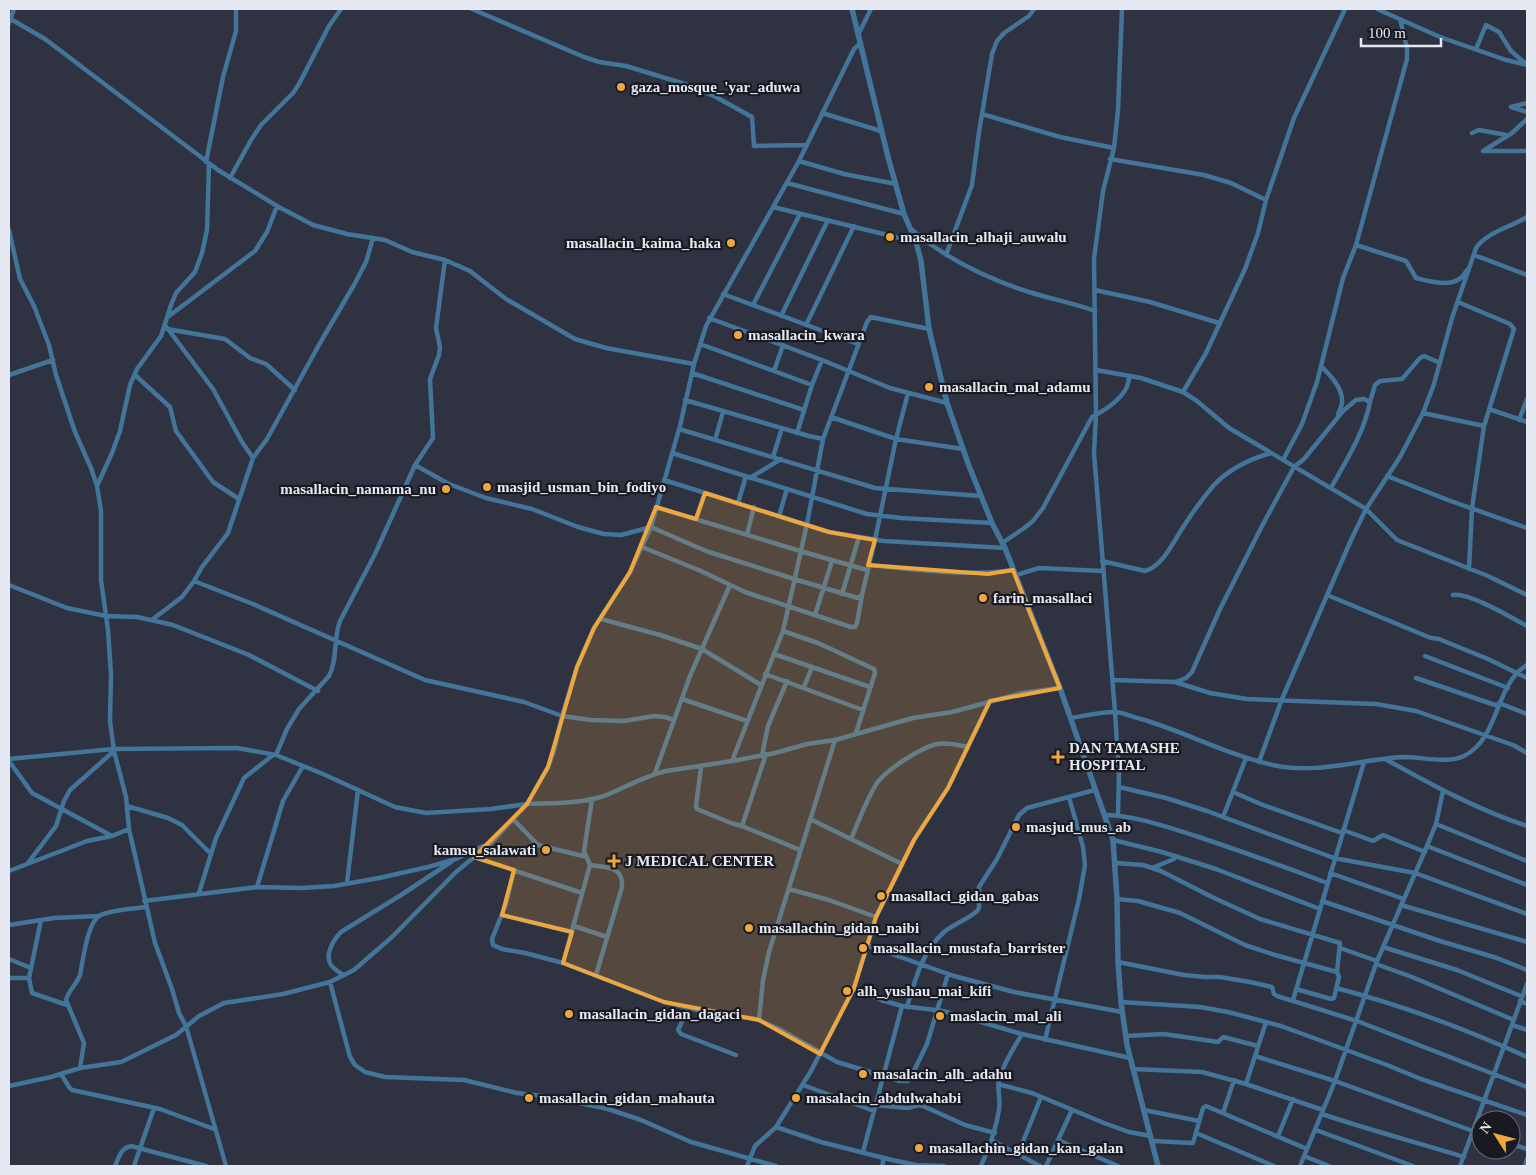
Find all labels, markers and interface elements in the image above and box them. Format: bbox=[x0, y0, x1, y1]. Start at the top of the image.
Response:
scale bar bbox=[1361, 15, 1441, 47]
text: 100 m bbox=[1368, 25, 1406, 41]
place label: gaza_mosque_'yar_aduwa bbox=[631, 79, 801, 95]
marker: gaza_mosque_'yar_aduwa bbox=[615, 81, 627, 93]
place label: masallacin_alhaji_auwalu bbox=[900, 229, 1067, 245]
marker: masallacin_alhaji_auwalu bbox=[884, 231, 896, 243]
place label: masallacin_kaima_haka bbox=[566, 235, 721, 251]
marker: masallacin_kaima_haka bbox=[725, 237, 737, 249]
place label: masallacin_kwara bbox=[748, 327, 865, 343]
marker: masallacin_kwara bbox=[732, 329, 744, 341]
place label: masallacin_mal_adamu bbox=[939, 379, 1091, 395]
marker: masallacin_mal_adamu bbox=[923, 381, 935, 393]
place label: masjid_usman_bin_fodiyo bbox=[497, 479, 666, 495]
place label: masallacin_namama_nu bbox=[280, 481, 436, 497]
marker: masjid_usman_bin_fodiyo bbox=[481, 481, 493, 493]
marker: masallacin_namama_nu bbox=[440, 483, 452, 495]
place label: farin_masallaci bbox=[993, 590, 1092, 606]
marker: farin_masallaci bbox=[977, 592, 989, 604]
place label: DAN TAMASHE HOSPITAL bbox=[1069, 740, 1180, 773]
marker: DAN TAMASHE HOSPITAL bbox=[1051, 750, 1065, 764]
place label: masjud_mus_ab bbox=[1026, 819, 1131, 835]
marker: masjud_mus_ab bbox=[1010, 821, 1022, 833]
place label: kamsu_salawati bbox=[433, 842, 536, 858]
marker: kamsu_salawati bbox=[540, 844, 552, 856]
place label: J MEDICAL CENTER bbox=[625, 853, 774, 869]
marker: J MEDICAL CENTER bbox=[607, 854, 621, 868]
place label: masallaci_gidan_gabas bbox=[891, 888, 1039, 904]
marker: masallaci_gidan_gabas bbox=[875, 890, 887, 902]
place label: masallachin_gidan_naibi bbox=[759, 920, 919, 936]
marker: masallachin_gidan_naibi bbox=[743, 922, 755, 934]
place label: masallacin_mustafa_barrister bbox=[873, 940, 1066, 956]
marker: masallacin_mustafa_barrister bbox=[857, 942, 869, 954]
place label: alh_yushau_mai_kifi bbox=[857, 983, 991, 999]
marker: alh_yushau_mai_kifi bbox=[841, 985, 853, 997]
place label: masallacin_gidan_dagaci bbox=[579, 1006, 740, 1022]
marker: masallacin_gidan_dagaci bbox=[563, 1008, 575, 1020]
place label: maslacin_mal_ali bbox=[950, 1008, 1062, 1024]
marker: maslacin_mal_ali bbox=[934, 1010, 946, 1022]
place label: masalacin_alh_adahu bbox=[873, 1066, 1012, 1082]
marker: masalacin_alh_adahu bbox=[857, 1068, 869, 1080]
place label: masallacin_gidan_mahauta bbox=[539, 1090, 715, 1106]
place label: masalacin_abdulwahabi bbox=[806, 1090, 961, 1106]
marker: masallacin_gidan_mahauta bbox=[523, 1092, 535, 1104]
marker: masalacin_abdulwahabi bbox=[790, 1092, 802, 1104]
north arrow bbox=[1471, 1110, 1521, 1160]
text: N bbox=[1477, 1119, 1495, 1136]
place label: masallachin_gidan_kan_galan bbox=[929, 1140, 1124, 1156]
marker: masallachin_gidan_kan_galan bbox=[913, 1142, 925, 1154]

